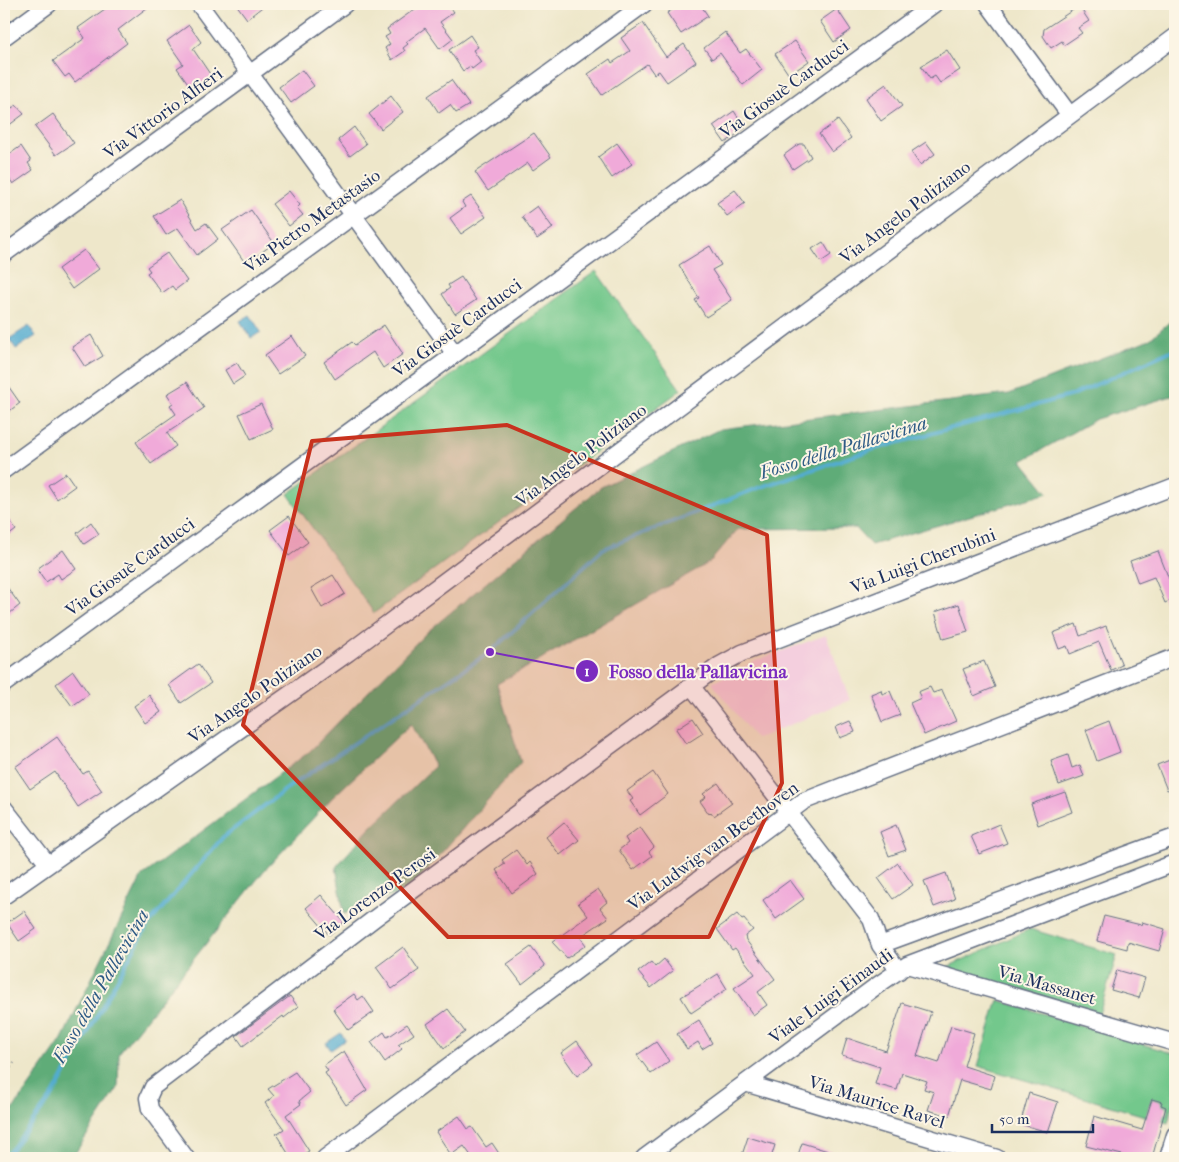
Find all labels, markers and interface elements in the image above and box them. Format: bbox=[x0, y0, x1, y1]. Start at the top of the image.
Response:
street label: Via Giosuè Carducci bbox=[715, 35, 854, 144]
street label: Via Vittorio Alfieri bbox=[99, 63, 228, 164]
street label: Via Angelo Poliziano bbox=[835, 156, 975, 269]
street label: Via Pietro Metastasio bbox=[239, 165, 385, 278]
street label: Via Giosuè Carducci bbox=[388, 274, 527, 383]
street label: Via Angelo Poliziano bbox=[511, 399, 651, 512]
water label: Fosso della Pallavicina bbox=[756, 412, 930, 484]
street label: Via Giosuè Carducci bbox=[61, 513, 200, 622]
street label: Via Luigi Cherubini bbox=[847, 524, 999, 599]
street label: Via Angelo Poliziano bbox=[184, 640, 326, 749]
callout: Fosso della Pallavicina bbox=[574, 654, 798, 688]
text: Fosso della Pallavicina bbox=[608, 661, 788, 683]
text: 1 bbox=[584, 662, 590, 680]
street label: Via Ludwig van Beethoven bbox=[623, 777, 803, 916]
street label: Via Lorenzo Perosi bbox=[310, 843, 441, 946]
water label: Fosso della Pallavicina bbox=[47, 906, 154, 1068]
street label: Viale Luigi Einaudi bbox=[764, 944, 898, 1049]
street label: Via Massanet bbox=[994, 961, 1099, 1010]
street label: Via Maurice Ravel bbox=[805, 1071, 948, 1133]
scale bar bbox=[992, 1102, 1093, 1134]
text: 50 m bbox=[999, 1110, 1030, 1128]

